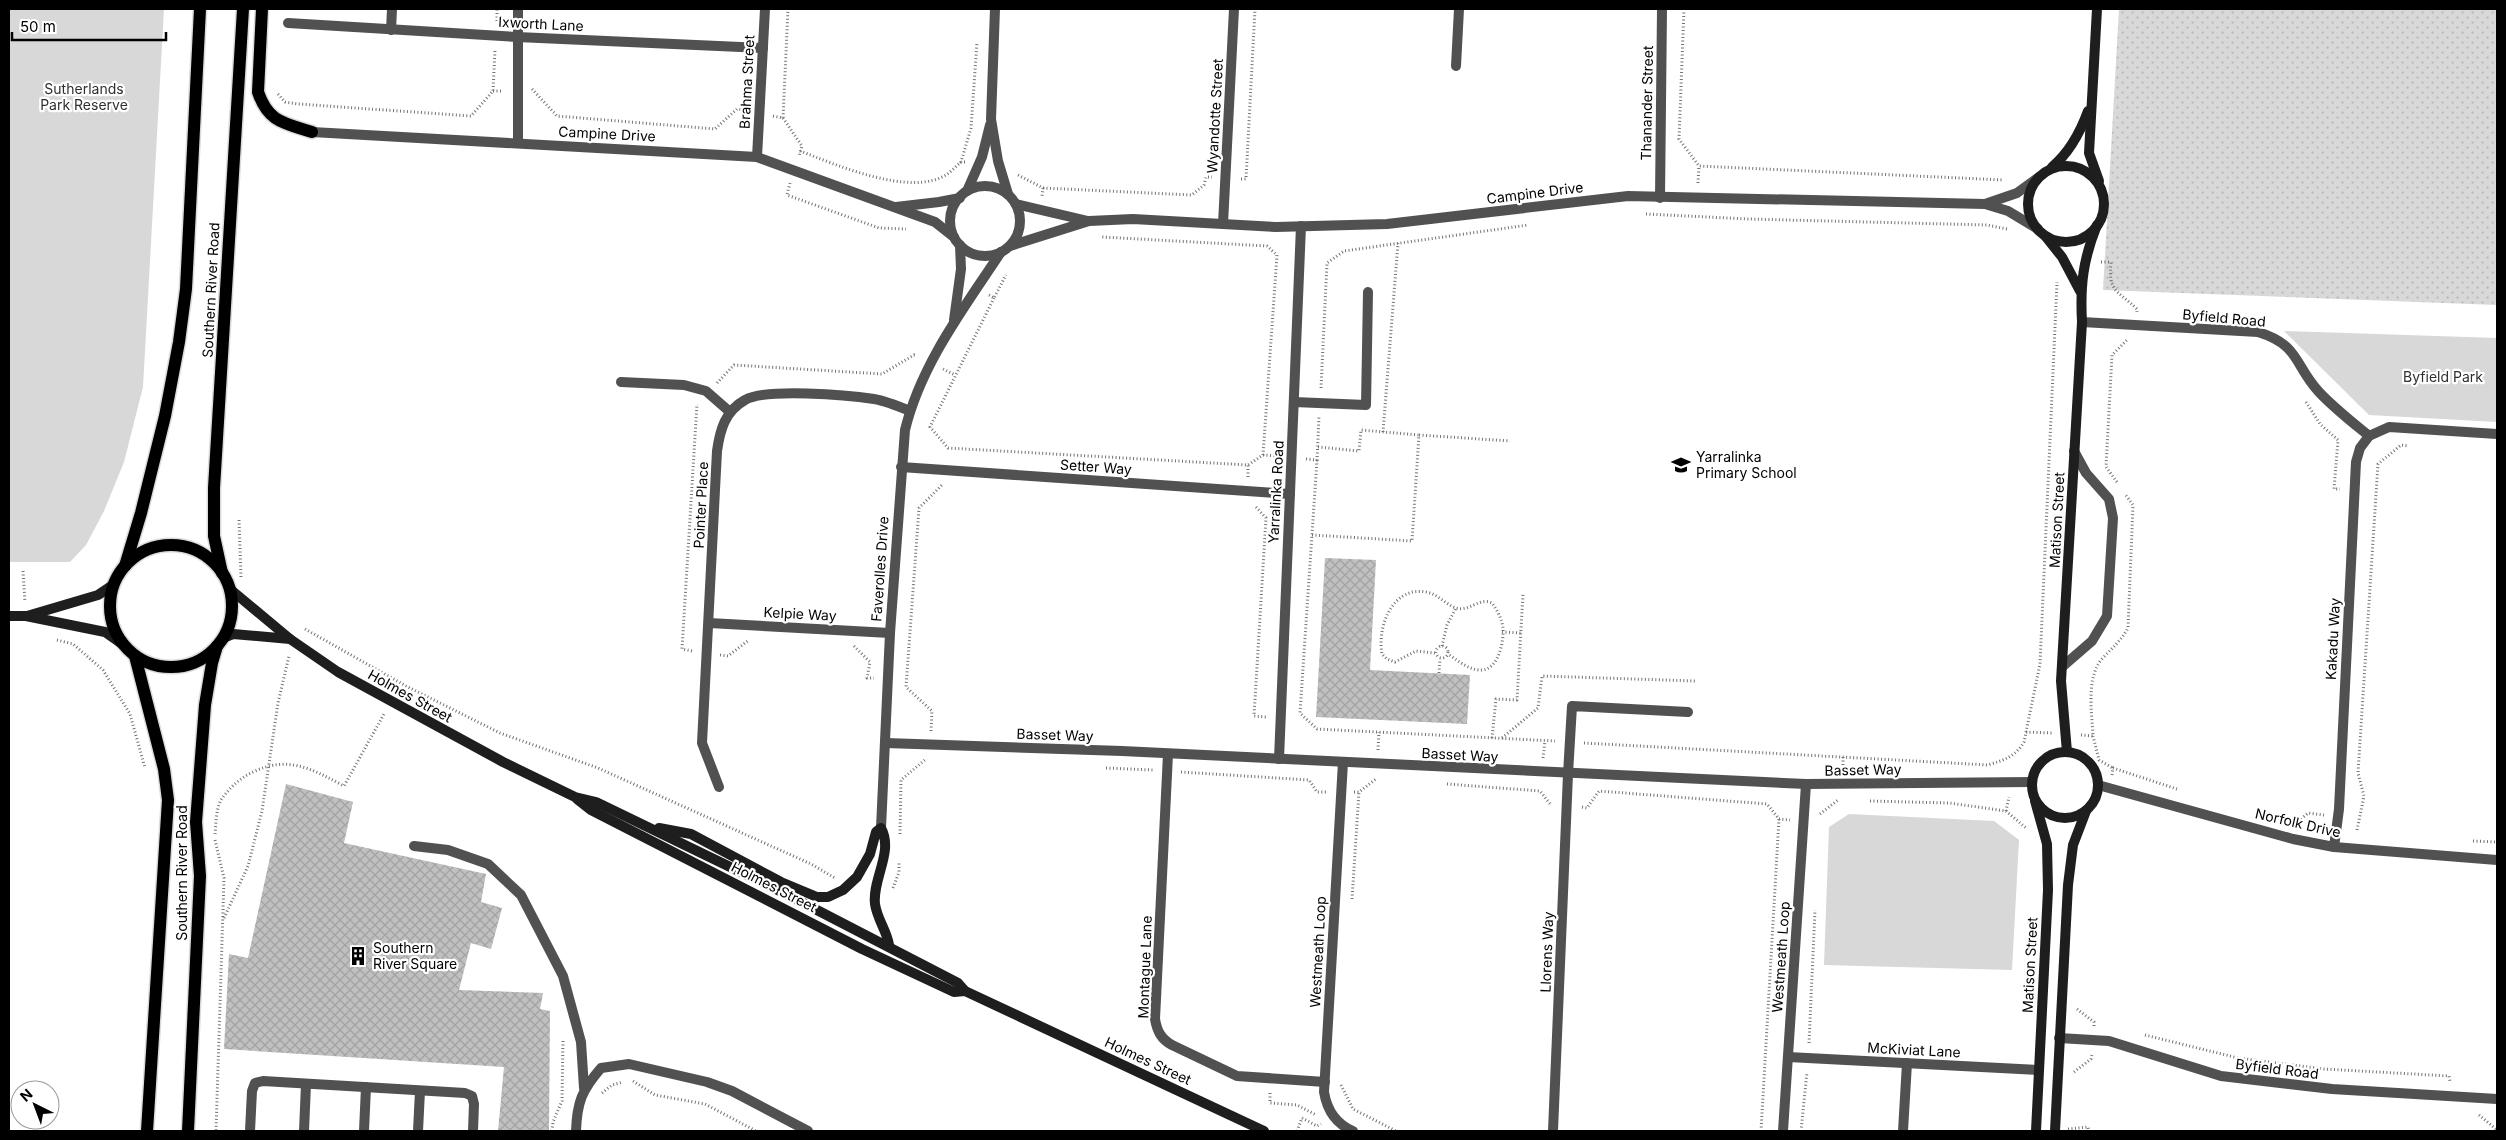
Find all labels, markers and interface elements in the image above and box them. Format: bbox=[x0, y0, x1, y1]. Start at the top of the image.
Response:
scale bar bbox=[12, 10, 166, 42]
street label: Ixworth Lane bbox=[498, 13, 584, 34]
text: 50 m bbox=[20, 17, 56, 36]
street label: Brahma Street bbox=[736, 34, 757, 129]
street label: Thanander Street bbox=[1637, 45, 1656, 161]
street label: Wyandotte Street bbox=[1203, 58, 1226, 174]
park label: Sutherlands Park Reserve bbox=[40, 80, 128, 113]
street label: Campine Drive bbox=[558, 122, 656, 145]
street label: Campine Drive bbox=[1486, 178, 1584, 207]
street label: Southern River Road bbox=[198, 222, 223, 358]
street label: Byfield Road bbox=[2182, 305, 2266, 330]
park label: Byfield Park bbox=[2403, 368, 2483, 385]
street label: Yarralinka Road bbox=[1264, 440, 1287, 544]
place label: Yarralinka Primary School bbox=[1696, 448, 1797, 481]
school or university icon: Yarralinka Primary School bbox=[1670, 454, 1692, 476]
street label: Setter Way bbox=[1060, 456, 1133, 477]
street label: Pointer Place bbox=[690, 461, 711, 549]
street label: Matison Street bbox=[2046, 471, 2068, 568]
street label: Faverolles Drive bbox=[867, 516, 892, 622]
street label: Kakadu Way bbox=[2322, 597, 2343, 680]
street label: Kelpie Way bbox=[763, 603, 837, 624]
street label: Holmes Street bbox=[365, 665, 456, 726]
street label: Basset Way bbox=[1016, 725, 1094, 744]
street label: Basset Way bbox=[1421, 744, 1499, 765]
street label: Basset Way bbox=[1824, 760, 1902, 779]
street label: Norfolk Drive bbox=[2254, 804, 2343, 841]
street label: Southern River Road bbox=[173, 805, 190, 941]
street label: Holmes Street bbox=[729, 858, 820, 916]
street label: Westmeath Loop bbox=[1306, 896, 1329, 1008]
street label: Westmeath Loop bbox=[1768, 901, 1793, 1013]
street label: Llorens Way bbox=[1537, 911, 1556, 993]
street label: Montague Lane bbox=[1134, 915, 1155, 1019]
street label: Matison Street bbox=[2019, 916, 2041, 1013]
place label: Southern River Square bbox=[373, 939, 457, 972]
building icon: Southern River Square bbox=[347, 945, 369, 967]
street label: Holmes Street bbox=[1102, 1033, 1195, 1088]
street label: McKiviat Lane bbox=[1867, 1039, 1961, 1060]
street label: Byfield Road bbox=[2235, 1055, 2320, 1082]
north arrow bbox=[10, 1080, 60, 1130]
text: N bbox=[16, 1085, 36, 1105]

